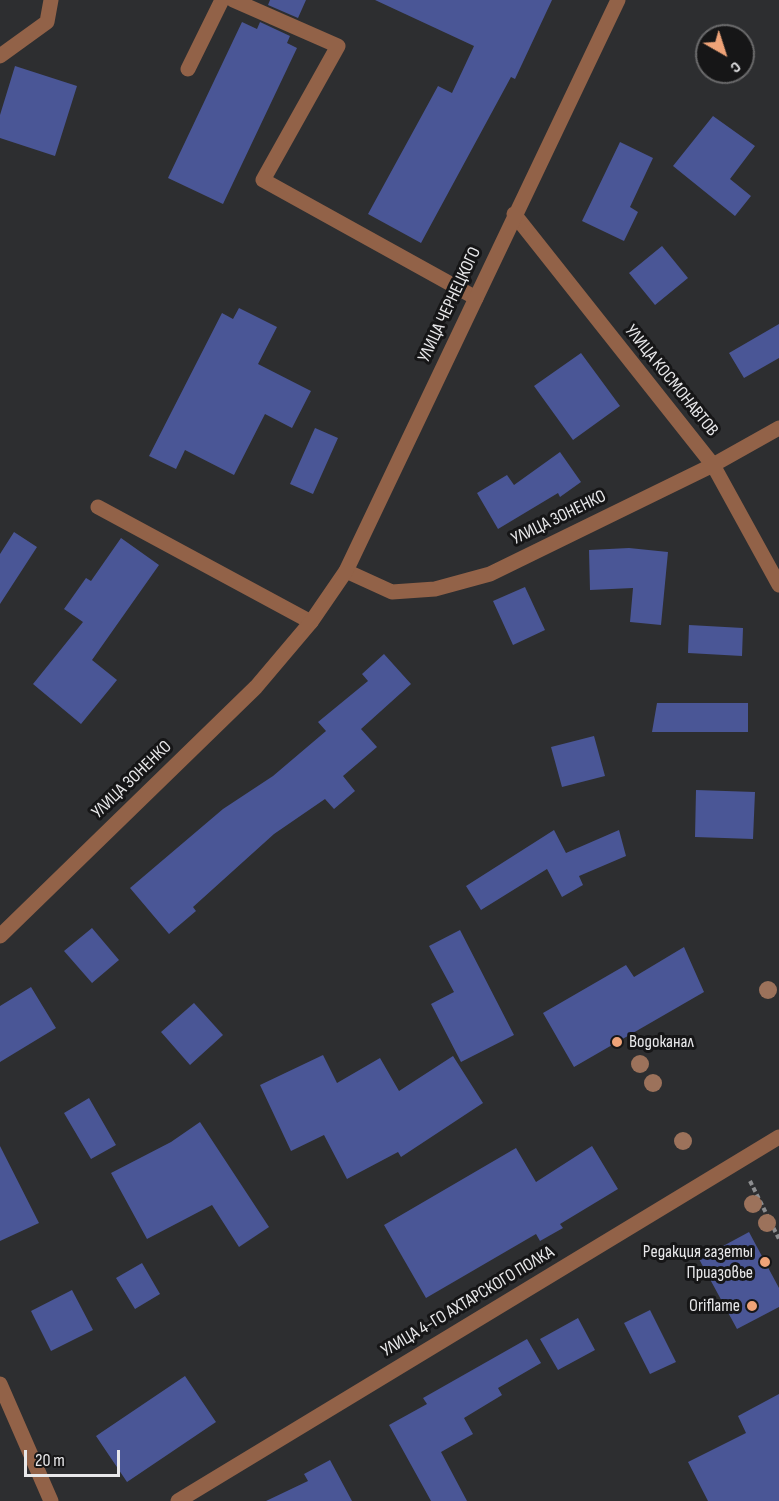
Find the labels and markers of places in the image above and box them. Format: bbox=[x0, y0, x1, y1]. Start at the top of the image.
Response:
place label: Водоканал bbox=[629, 1031, 694, 1053]
marker: Водоканал bbox=[610, 1035, 624, 1049]
place label: Редакция газеты Приазовье bbox=[643, 1241, 753, 1284]
marker: Редакция газеты Приазовье bbox=[758, 1255, 772, 1269]
place label: Oriflame bbox=[689, 1295, 740, 1317]
marker: Oriflame bbox=[745, 1299, 759, 1313]

